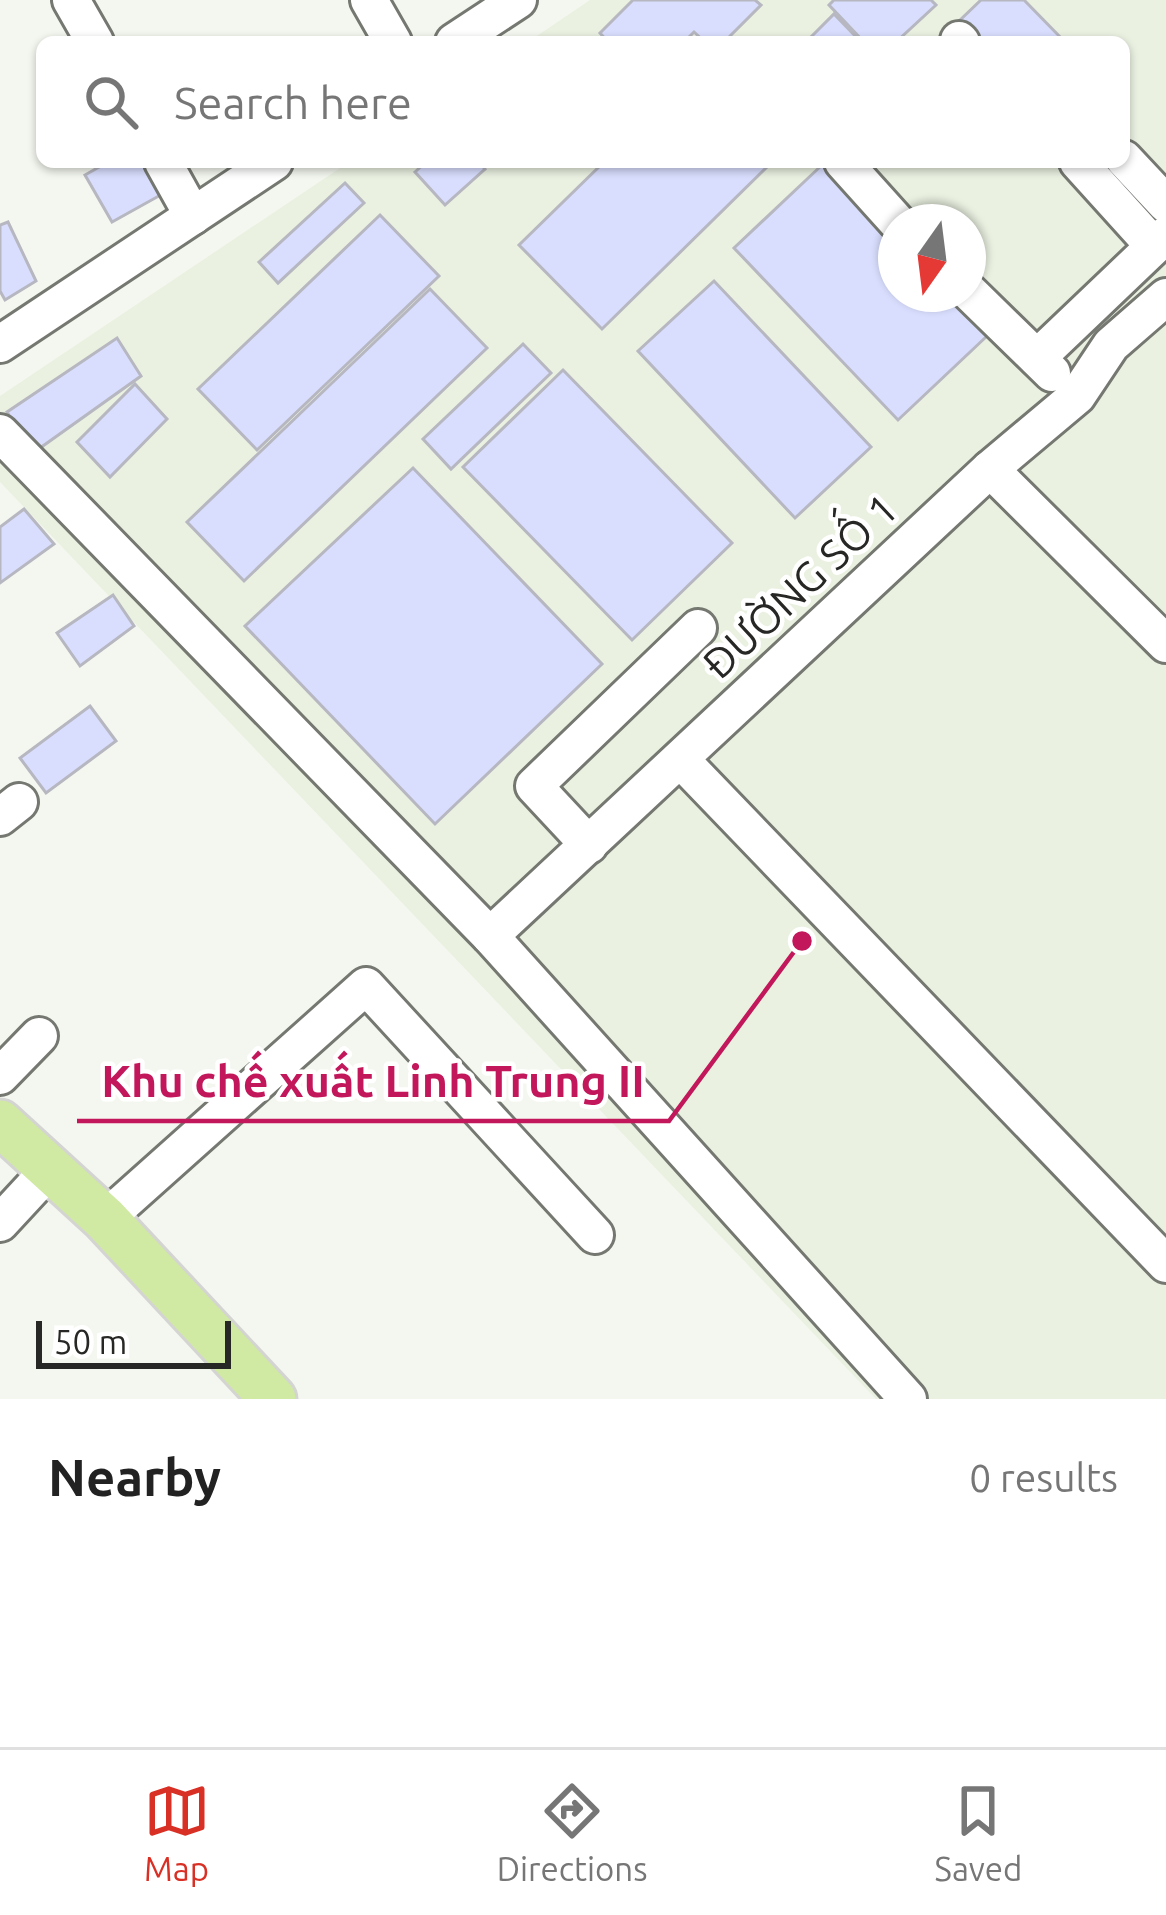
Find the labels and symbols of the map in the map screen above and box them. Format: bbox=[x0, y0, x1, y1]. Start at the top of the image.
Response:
north arrow bbox=[878, 204, 986, 312]
street label: ĐƯỜNG SỐ 1 bbox=[686, 476, 906, 687]
callout: Khu chế xuất Linh Trung II bbox=[77, 1040, 669, 1121]
text: Khu chế xuất Linh Trung II bbox=[101, 1050, 645, 1106]
scale bar bbox=[36, 1315, 231, 1368]

